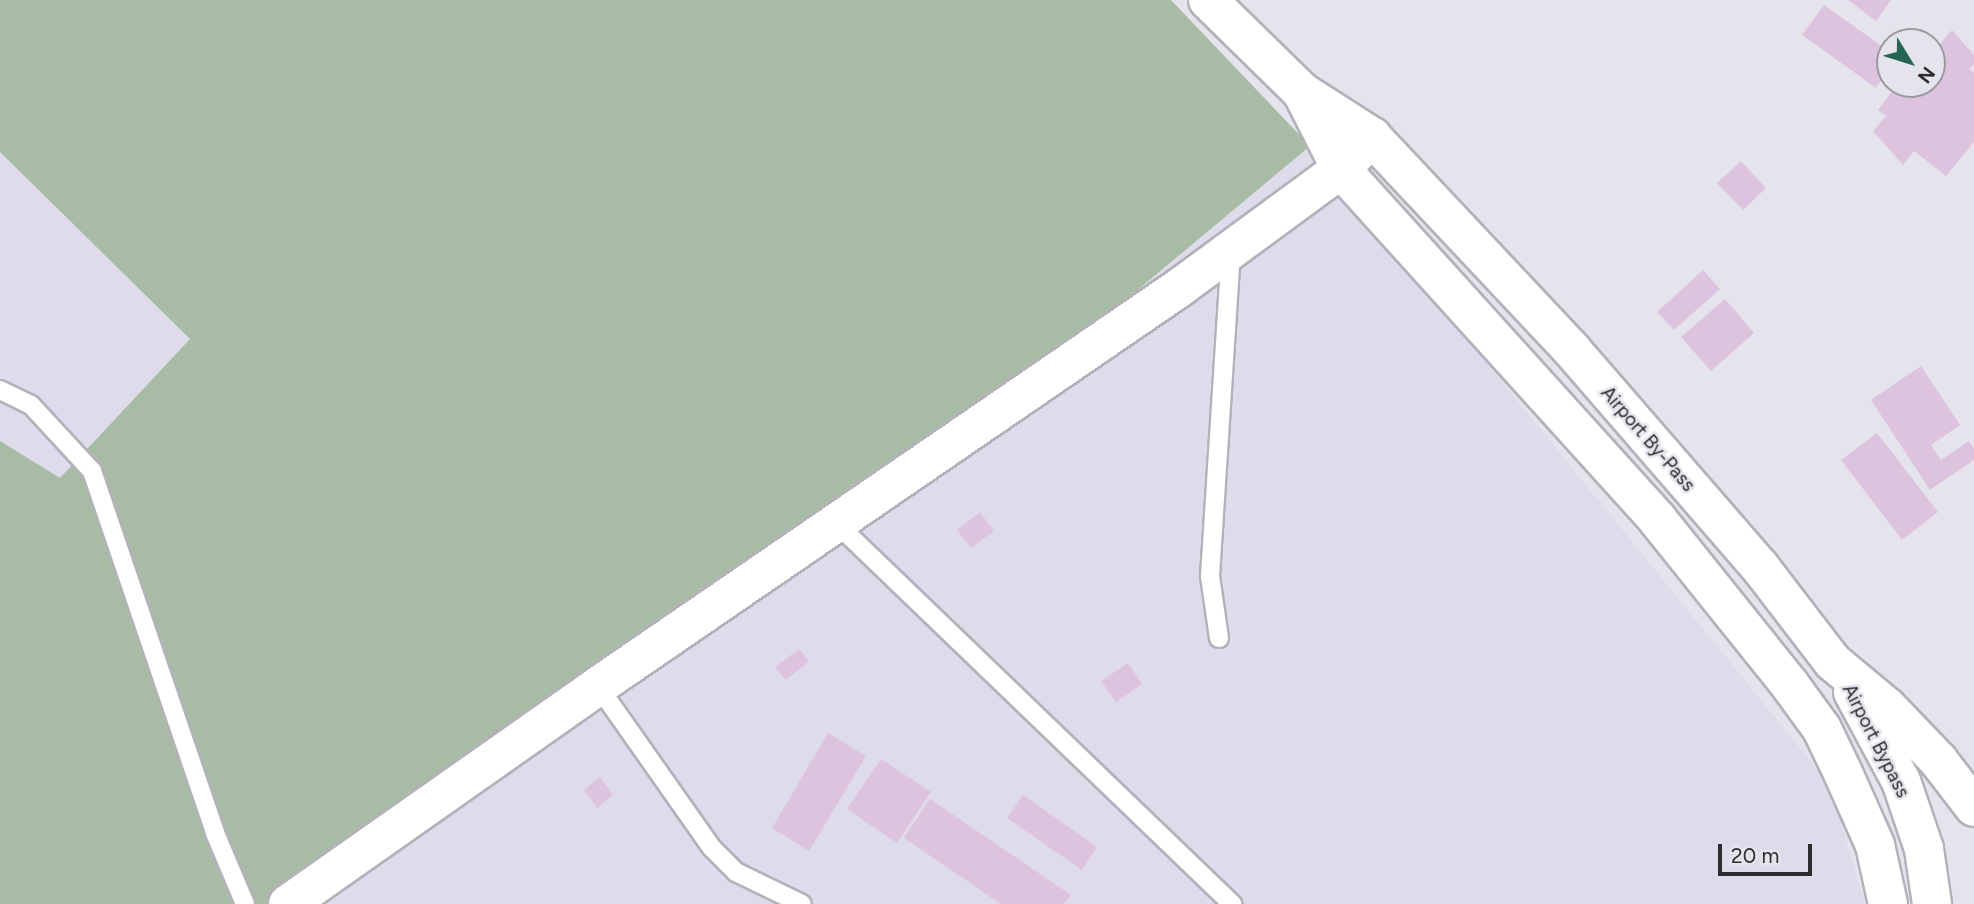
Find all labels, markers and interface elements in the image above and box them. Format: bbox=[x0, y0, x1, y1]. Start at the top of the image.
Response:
north arrow bbox=[1876, 28, 1946, 98]
text: N bbox=[1913, 62, 1940, 88]
street label: Airport By-Pass bbox=[1596, 382, 1700, 496]
street label: Airport Bypass bbox=[1838, 680, 1914, 802]
scale bar bbox=[1722, 830, 1816, 874]
text: 20 m bbox=[1731, 843, 1779, 868]

